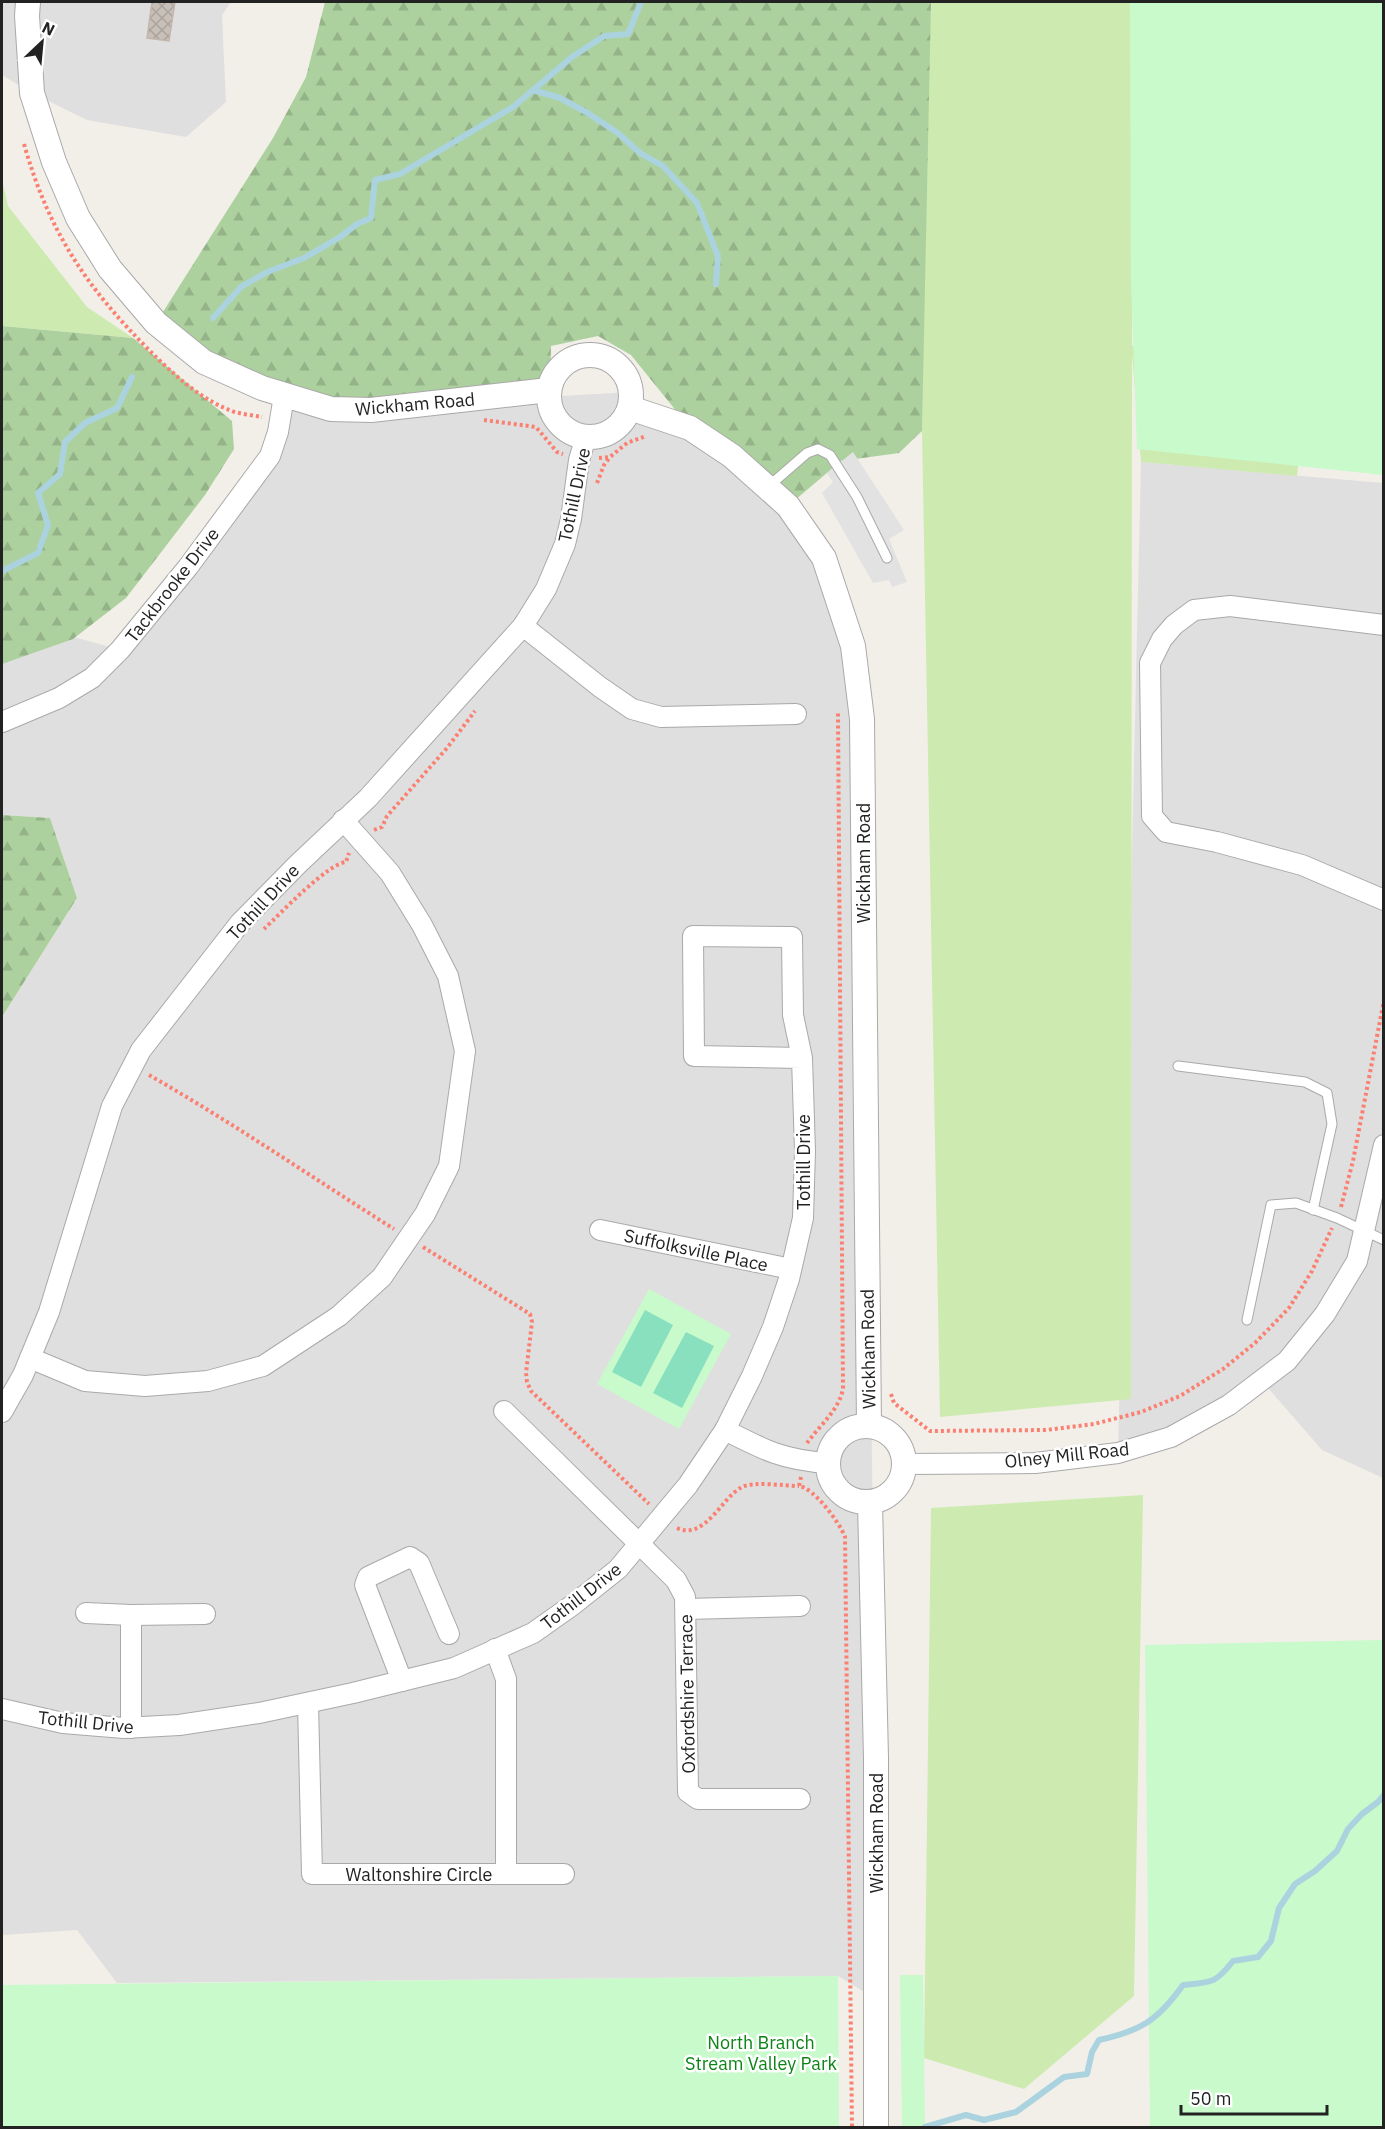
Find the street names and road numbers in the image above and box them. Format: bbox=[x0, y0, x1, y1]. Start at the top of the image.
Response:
street label: Wickham Road bbox=[354, 387, 476, 421]
street label: Tothill Drive bbox=[553, 446, 595, 544]
street label: Tackbrooke Drive bbox=[120, 523, 224, 647]
street label: Wickham Road bbox=[852, 803, 875, 923]
street label: Tothill Drive bbox=[222, 859, 304, 945]
street label: Tothill Drive bbox=[792, 1114, 815, 1210]
street label: Suffolksville Place bbox=[622, 1224, 770, 1277]
street label: Wickham Road bbox=[855, 1289, 881, 1409]
street label: Olney Mill Road bbox=[1003, 1437, 1131, 1473]
street label: Tothill Drive bbox=[536, 1557, 626, 1635]
street label: Oxfordshire Terrace bbox=[674, 1614, 700, 1774]
street label: Tothill Drive bbox=[37, 1706, 135, 1738]
street label: Wickham Road bbox=[865, 1773, 888, 1893]
street label: Waltonshire Circle bbox=[346, 1863, 493, 1886]

